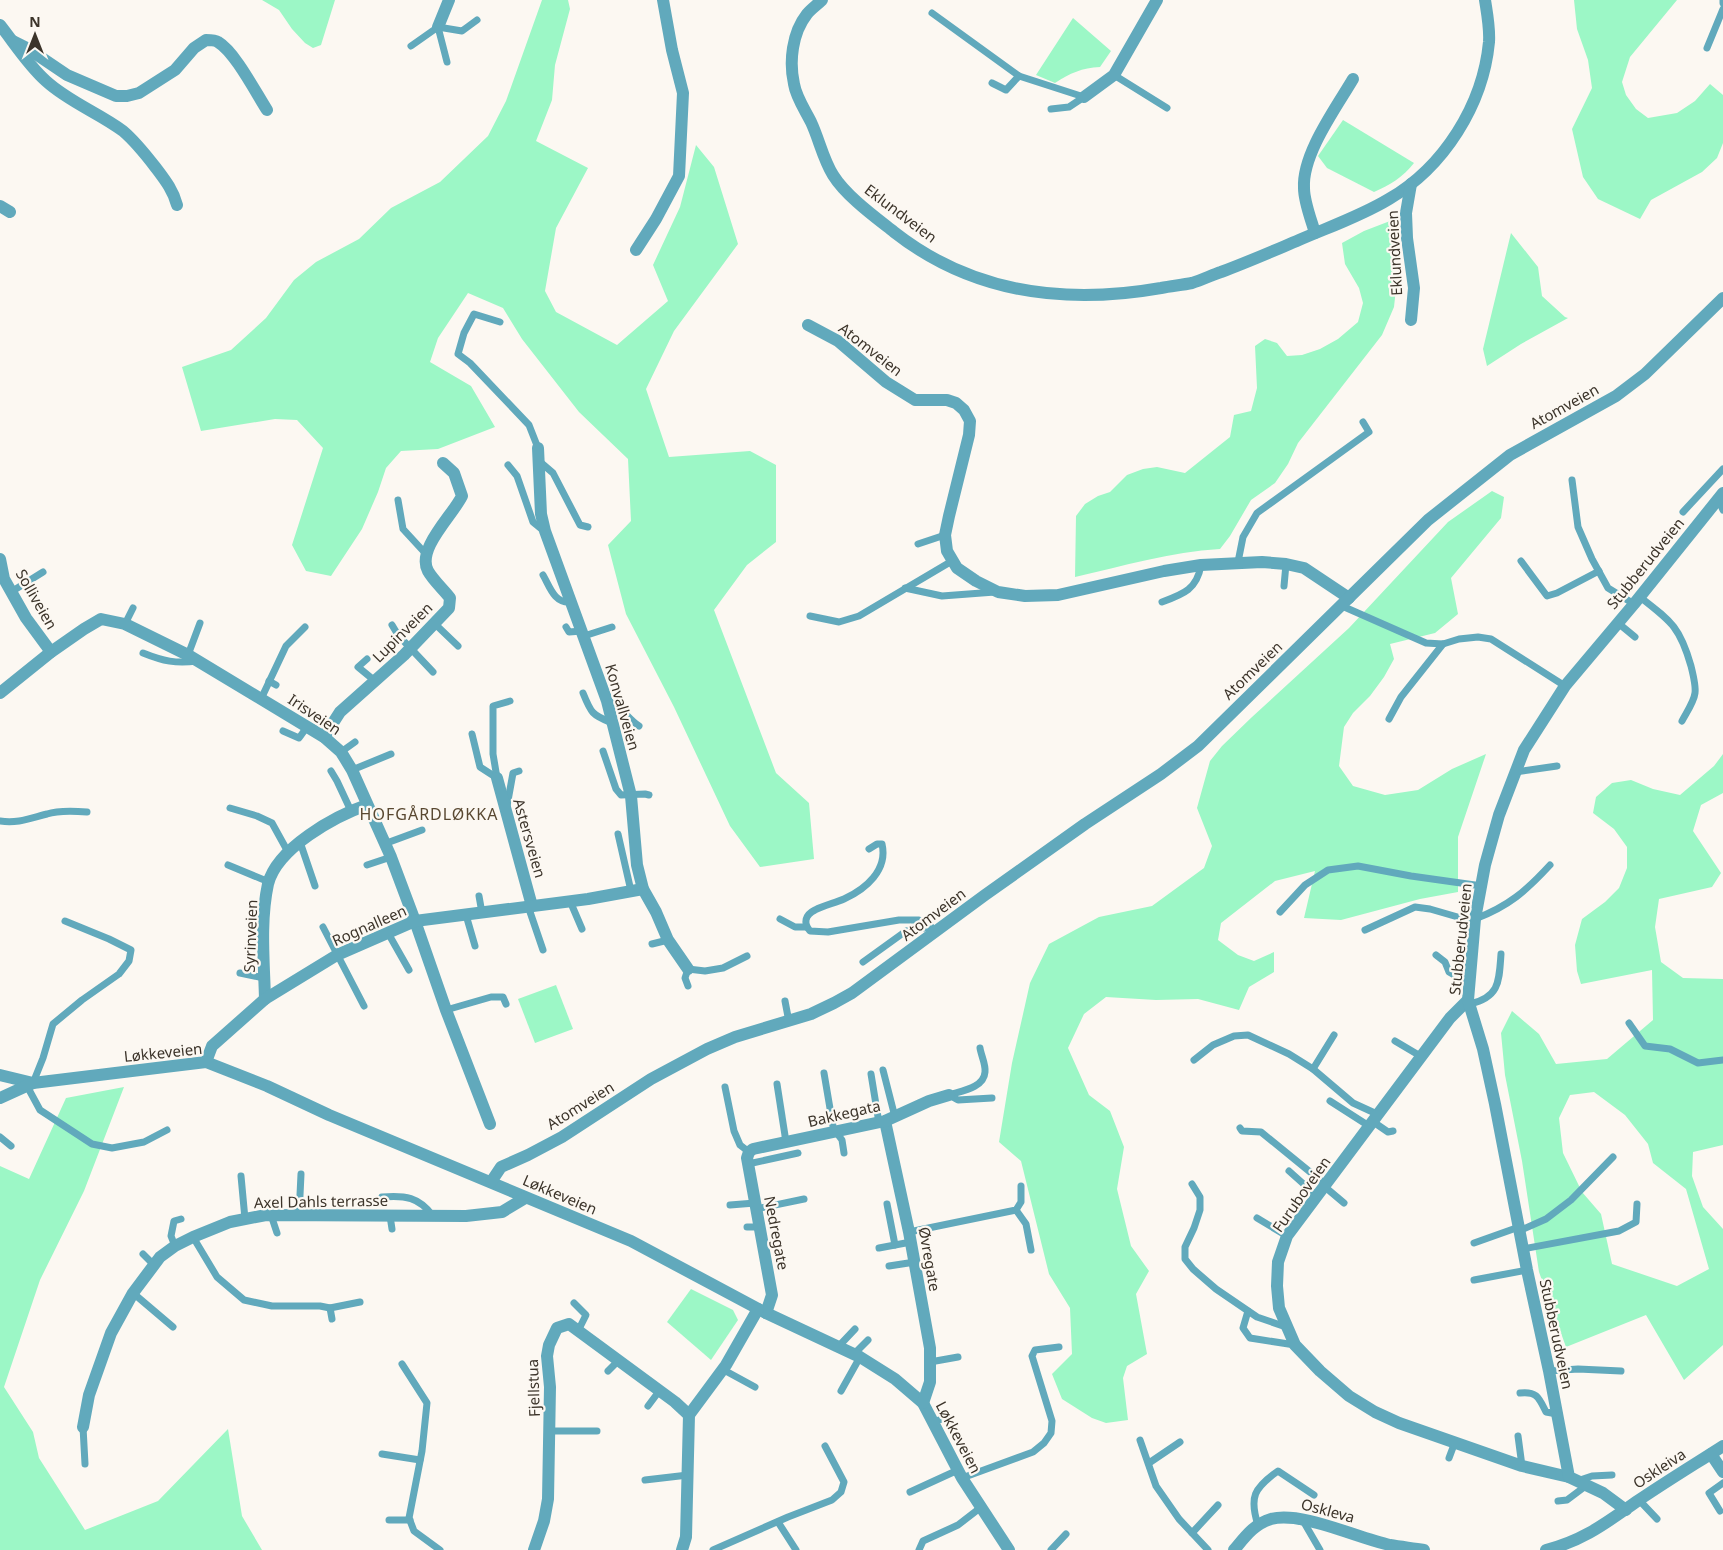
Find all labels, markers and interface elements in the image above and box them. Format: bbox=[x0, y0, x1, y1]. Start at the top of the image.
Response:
north arrow bbox=[10, 10, 60, 60]
text: N bbox=[29, 12, 41, 31]
street label: Eklundveien bbox=[861, 179, 941, 247]
street label: Eklundveien bbox=[1382, 210, 1406, 296]
street label: Atomveien bbox=[835, 318, 907, 380]
street label: Atomveien bbox=[1526, 379, 1602, 433]
street label: Stubberudveien bbox=[1602, 513, 1688, 613]
street label: Solliveien bbox=[12, 565, 62, 633]
street label: Lupinveien bbox=[368, 598, 436, 666]
street label: Atomveien bbox=[1218, 636, 1286, 704]
street label: Konvallveien bbox=[601, 661, 645, 753]
street label: Irisveien bbox=[285, 689, 345, 739]
street label: Astersveien bbox=[509, 796, 551, 880]
district label: HOFGÅRDLØKKA bbox=[360, 803, 498, 825]
street label: Stubberudveien bbox=[1444, 882, 1476, 996]
street label: Atomveien bbox=[897, 883, 969, 945]
street label: Syrinveien bbox=[239, 899, 261, 973]
street label: Rognalleen bbox=[329, 900, 409, 950]
street label: Løkkeveien bbox=[123, 1038, 203, 1066]
street label: Atomveien bbox=[543, 1076, 617, 1134]
street label: Bakkegata bbox=[806, 1095, 882, 1131]
street label: Furuboveien bbox=[1268, 1152, 1334, 1236]
street label: Løkkeveien bbox=[520, 1169, 600, 1219]
street label: Axel Dahls terrasse bbox=[254, 1190, 388, 1212]
street label: Nedregate bbox=[760, 1194, 794, 1272]
street label: Øvregate bbox=[914, 1225, 946, 1293]
street label: Stubberudveien bbox=[1536, 1277, 1578, 1391]
street label: Fjellstua bbox=[522, 1359, 544, 1417]
street label: Løkkeveien bbox=[932, 1398, 986, 1476]
street label: Oskleiva bbox=[1629, 1444, 1689, 1492]
street label: Oskleva bbox=[1299, 1493, 1357, 1527]

